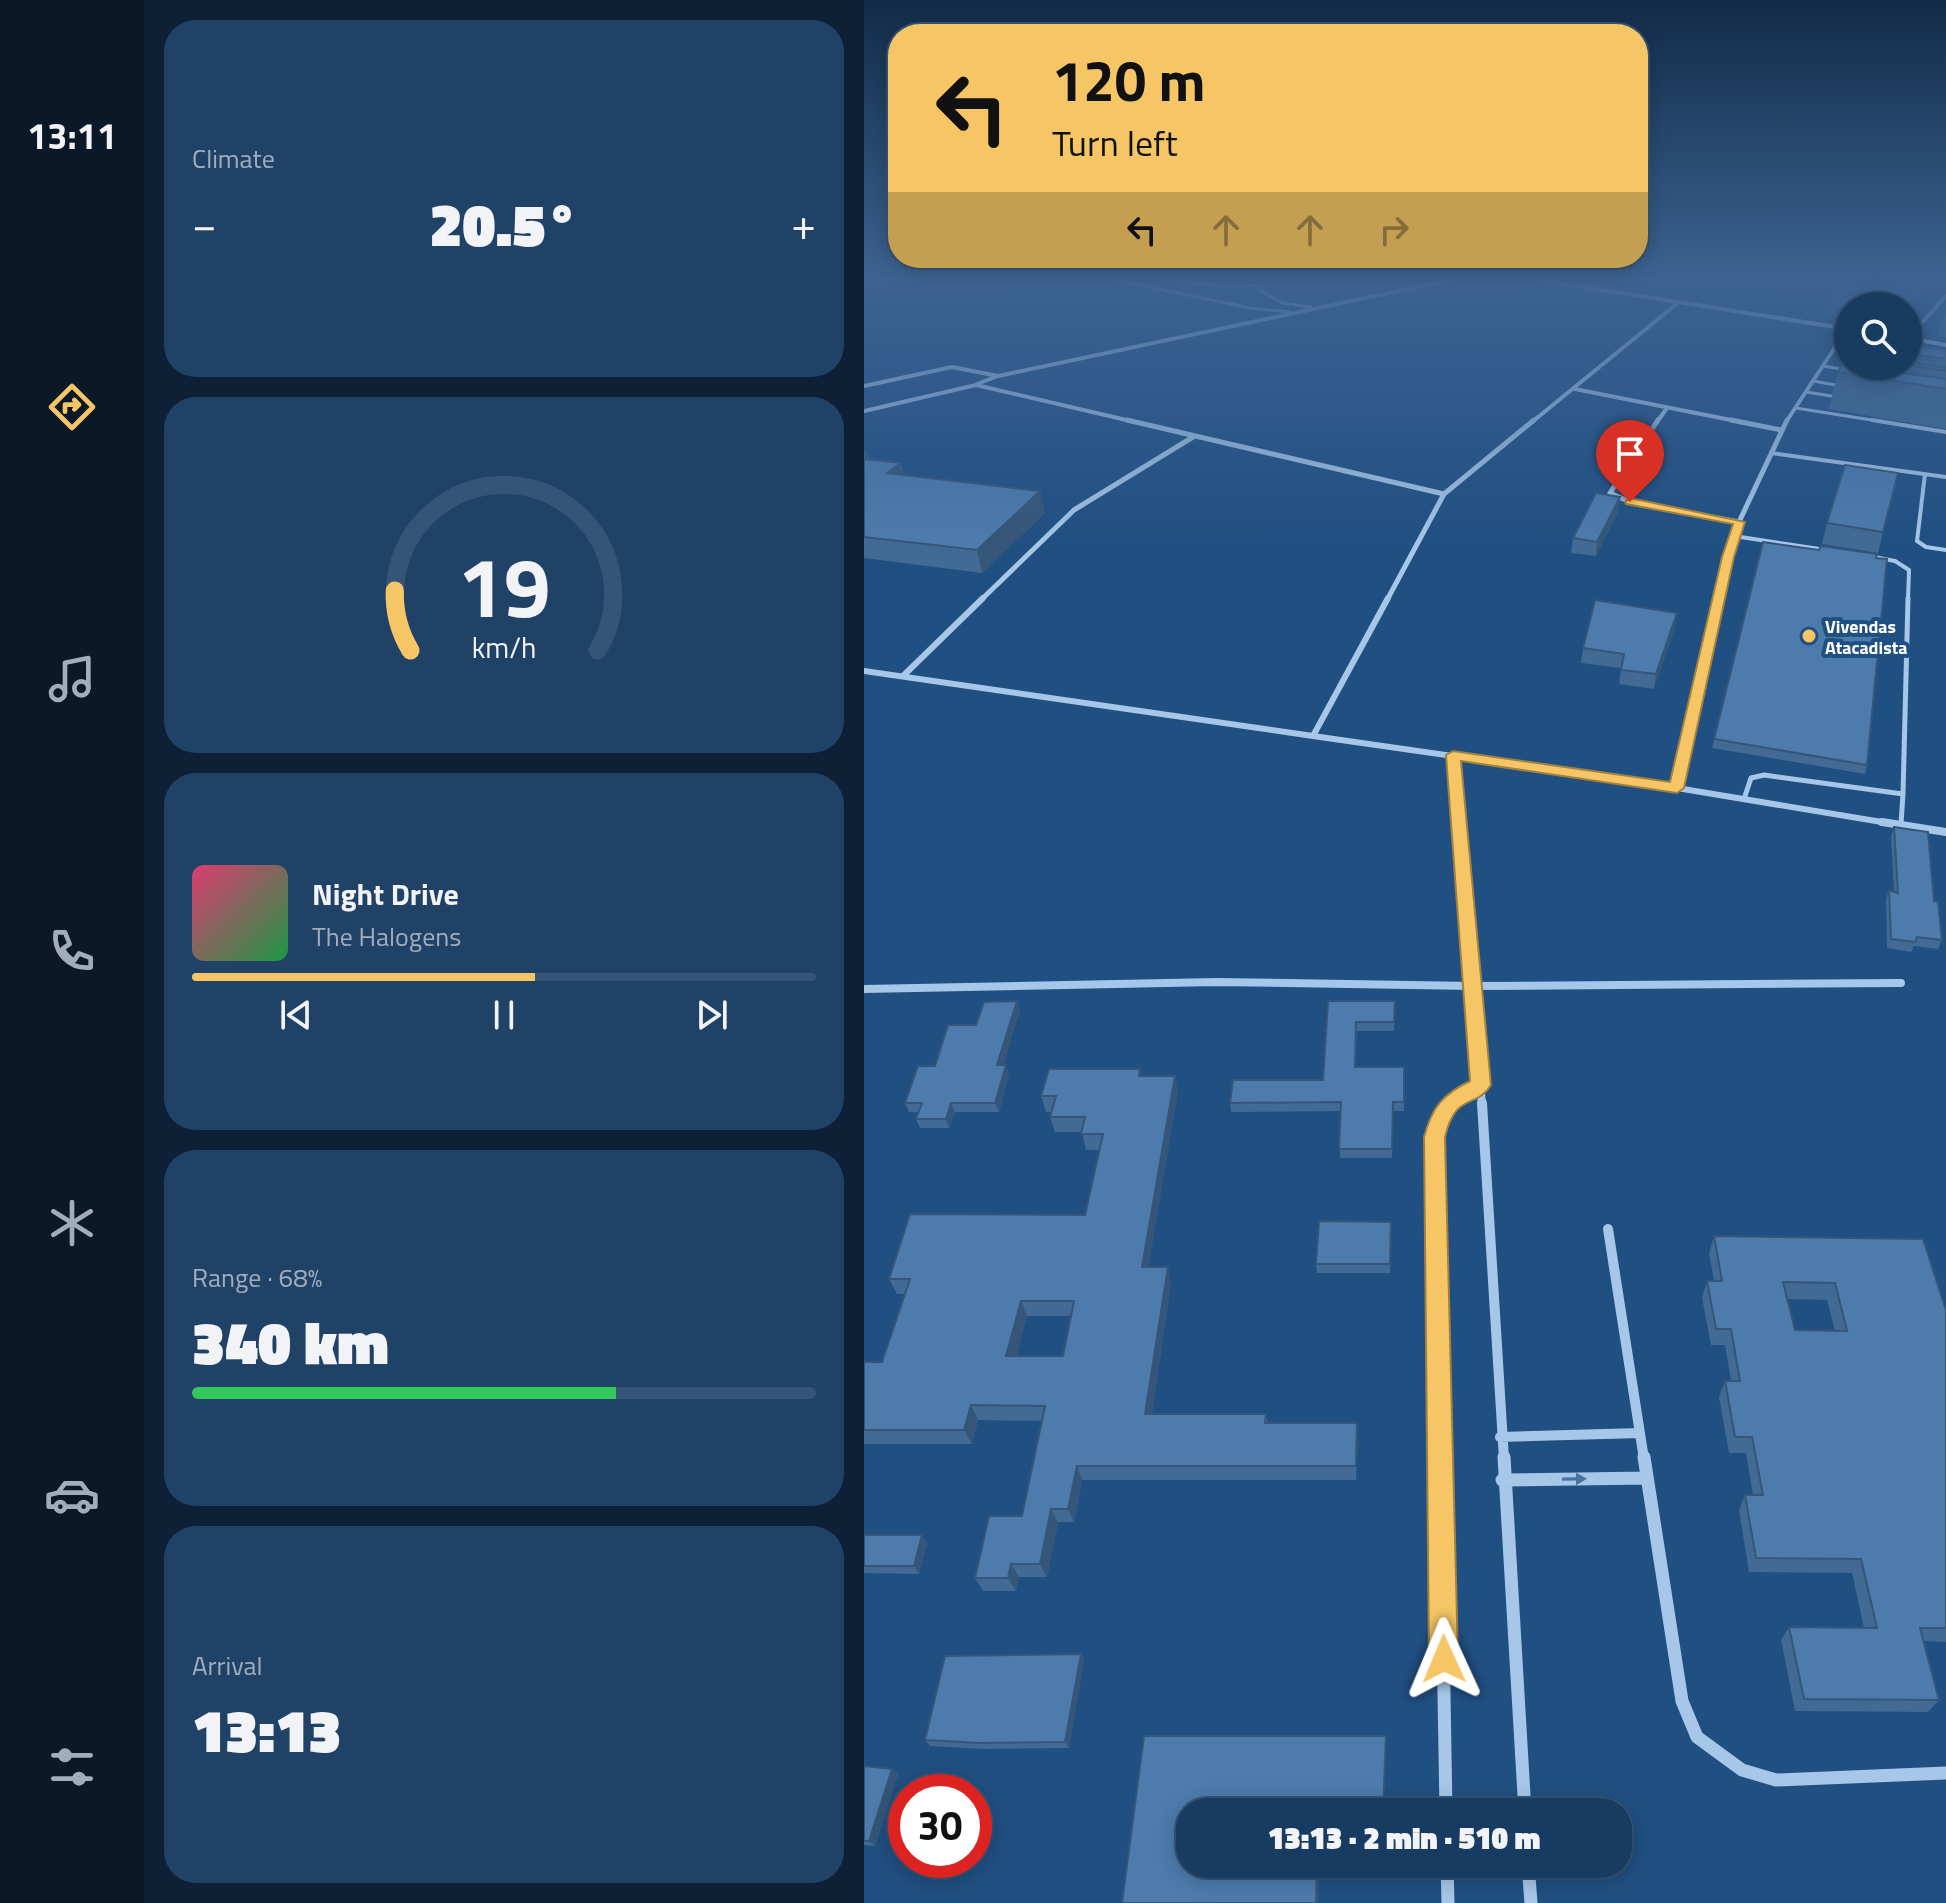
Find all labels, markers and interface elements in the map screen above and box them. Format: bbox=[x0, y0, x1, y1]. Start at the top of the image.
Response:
text: 120 m bbox=[1052, 38, 1205, 123]
icon: left bbox=[920, 56, 1024, 160]
text: 13:11 bbox=[27, 108, 117, 163]
text: Turn left bbox=[1052, 115, 1178, 170]
text: Climate bbox=[192, 139, 275, 178]
text: 20.5° bbox=[430, 178, 578, 269]
text: − bbox=[192, 190, 217, 257]
text: + bbox=[791, 190, 816, 257]
icon: left bbox=[1120, 208, 1164, 252]
icon: ahead bbox=[1204, 208, 1248, 252]
icon: ahead bbox=[1288, 208, 1332, 252]
icon: right bbox=[1372, 208, 1416, 252]
map controls bbox=[1834, 292, 1922, 380]
button: search bbox=[1834, 292, 1922, 380]
icon: directions bbox=[44, 379, 100, 435]
pin bbox=[1596, 420, 1664, 502]
icon: arrive bbox=[1608, 432, 1652, 476]
text: 19 bbox=[457, 522, 551, 648]
place label: Vivendas Atacadista bbox=[1825, 613, 1907, 661]
text: km/h bbox=[472, 626, 536, 669]
marker: Vivendas Atacadista bbox=[1800, 627, 1818, 645]
icon: music bbox=[44, 651, 100, 707]
text: Night Drive bbox=[312, 871, 459, 917]
text: The Halogens bbox=[312, 917, 461, 956]
icon: phone bbox=[44, 923, 100, 979]
icon: previous bbox=[274, 993, 318, 1037]
icon: pause bbox=[482, 993, 526, 1037]
icon: next bbox=[690, 993, 734, 1037]
icon: climate bbox=[44, 1195, 100, 1251]
text: Range · 68% bbox=[192, 1258, 322, 1297]
text: 340 km bbox=[192, 1296, 389, 1387]
icon: car bbox=[44, 1467, 100, 1523]
one-way arrow bbox=[1562, 1473, 1587, 1485]
position arrow bbox=[1402, 1617, 1486, 1701]
text: Arrival bbox=[192, 1646, 263, 1685]
text: 13:13 bbox=[192, 1684, 341, 1775]
icon: filters bbox=[44, 1739, 100, 1795]
speed limit sign: 30 bbox=[888, 1774, 992, 1878]
text: 13:13 · 2 min · 510 m bbox=[1268, 1815, 1540, 1861]

